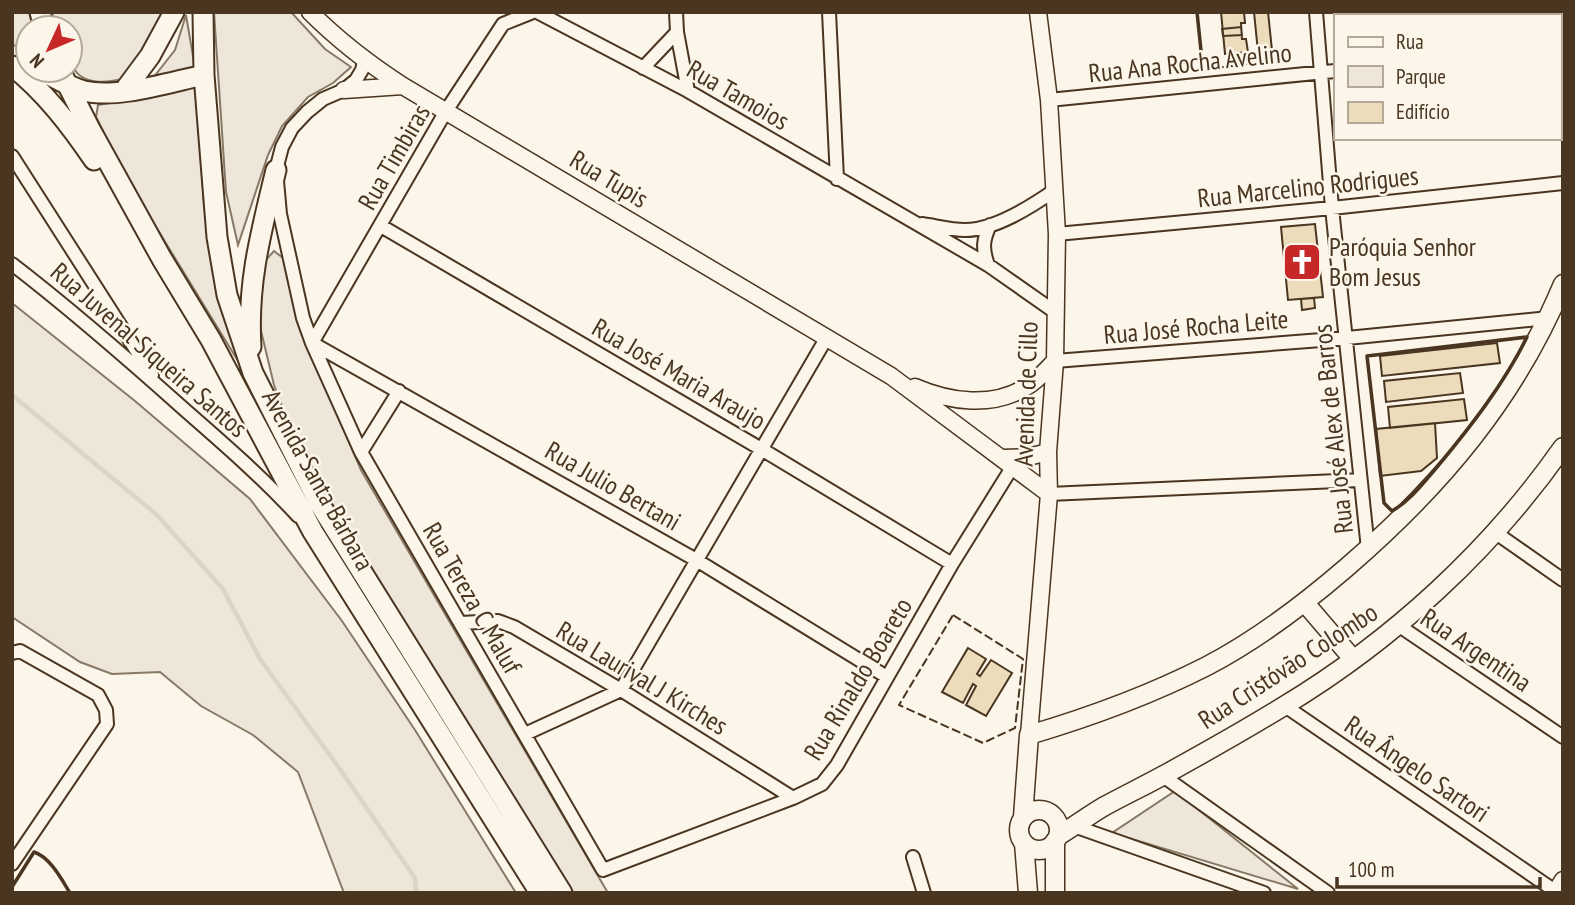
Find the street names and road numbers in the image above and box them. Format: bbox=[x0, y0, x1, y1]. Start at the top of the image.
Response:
street label: Rua Ana Rocha Avelino bbox=[1087, 35, 1293, 90]
street label: Rua Tamoios bbox=[681, 52, 795, 137]
street label: Rua Timbiras bbox=[350, 98, 437, 215]
street label: Rua Tupis bbox=[564, 142, 654, 215]
street label: Rua Marcelino Rodrigues bbox=[1196, 158, 1420, 215]
street label: Rua Juvenal Siqueira Santos bbox=[44, 255, 255, 444]
street label: Rua José Rocha Leite bbox=[1102, 302, 1290, 351]
street label: Rua José Maria Araujo bbox=[587, 311, 772, 437]
street label: Avenida de Cillo bbox=[1006, 321, 1045, 467]
street label: Rua José Alex de Barros bbox=[1305, 323, 1360, 535]
street label: Avenida Santa Bárbara bbox=[255, 384, 382, 576]
street label: Rua Julio Bertani bbox=[540, 434, 687, 538]
street label: Rua Tereza C Maluf bbox=[416, 516, 530, 680]
street label: Rua Rinaldo Boareto bbox=[796, 592, 919, 766]
street label: Rua Cristóvão Colombo bbox=[1192, 595, 1384, 736]
street label: Rua Argentina bbox=[1415, 601, 1538, 699]
street label: Rua Laurival J Kirches bbox=[551, 613, 734, 742]
street label: Rua Ângelo Sartori bbox=[1339, 708, 1496, 829]

